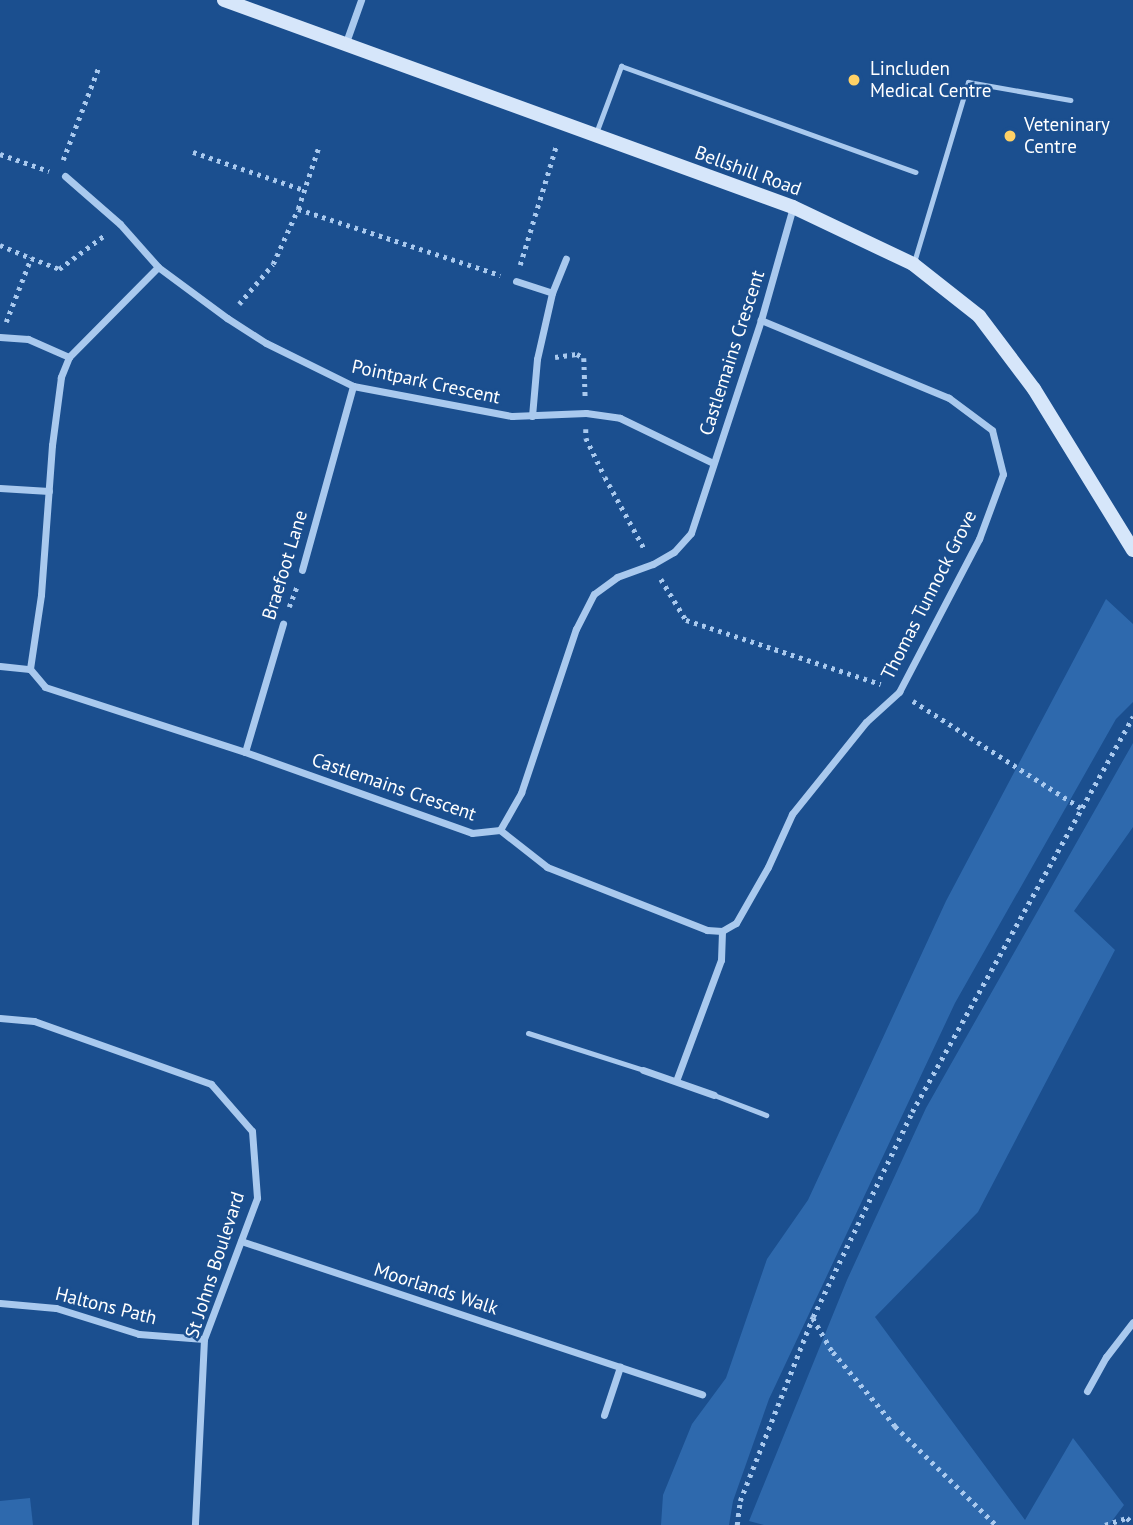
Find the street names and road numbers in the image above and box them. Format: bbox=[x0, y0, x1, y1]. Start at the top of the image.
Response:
street label: Bellshill Road bbox=[692, 141, 804, 201]
street label: Castlemains Crescent bbox=[695, 268, 769, 438]
street label: Pointpark Crescent bbox=[349, 355, 503, 409]
street label: Thomas Tunnock Grove bbox=[876, 506, 982, 684]
street label: Braefoot Lane bbox=[258, 508, 312, 622]
street label: Castlemains Crescent bbox=[309, 748, 479, 826]
street label: St Johns Boulevard bbox=[181, 1189, 249, 1341]
street label: Moorlands Walk bbox=[371, 1258, 501, 1320]
street label: Haltons Path bbox=[53, 1282, 159, 1330]

